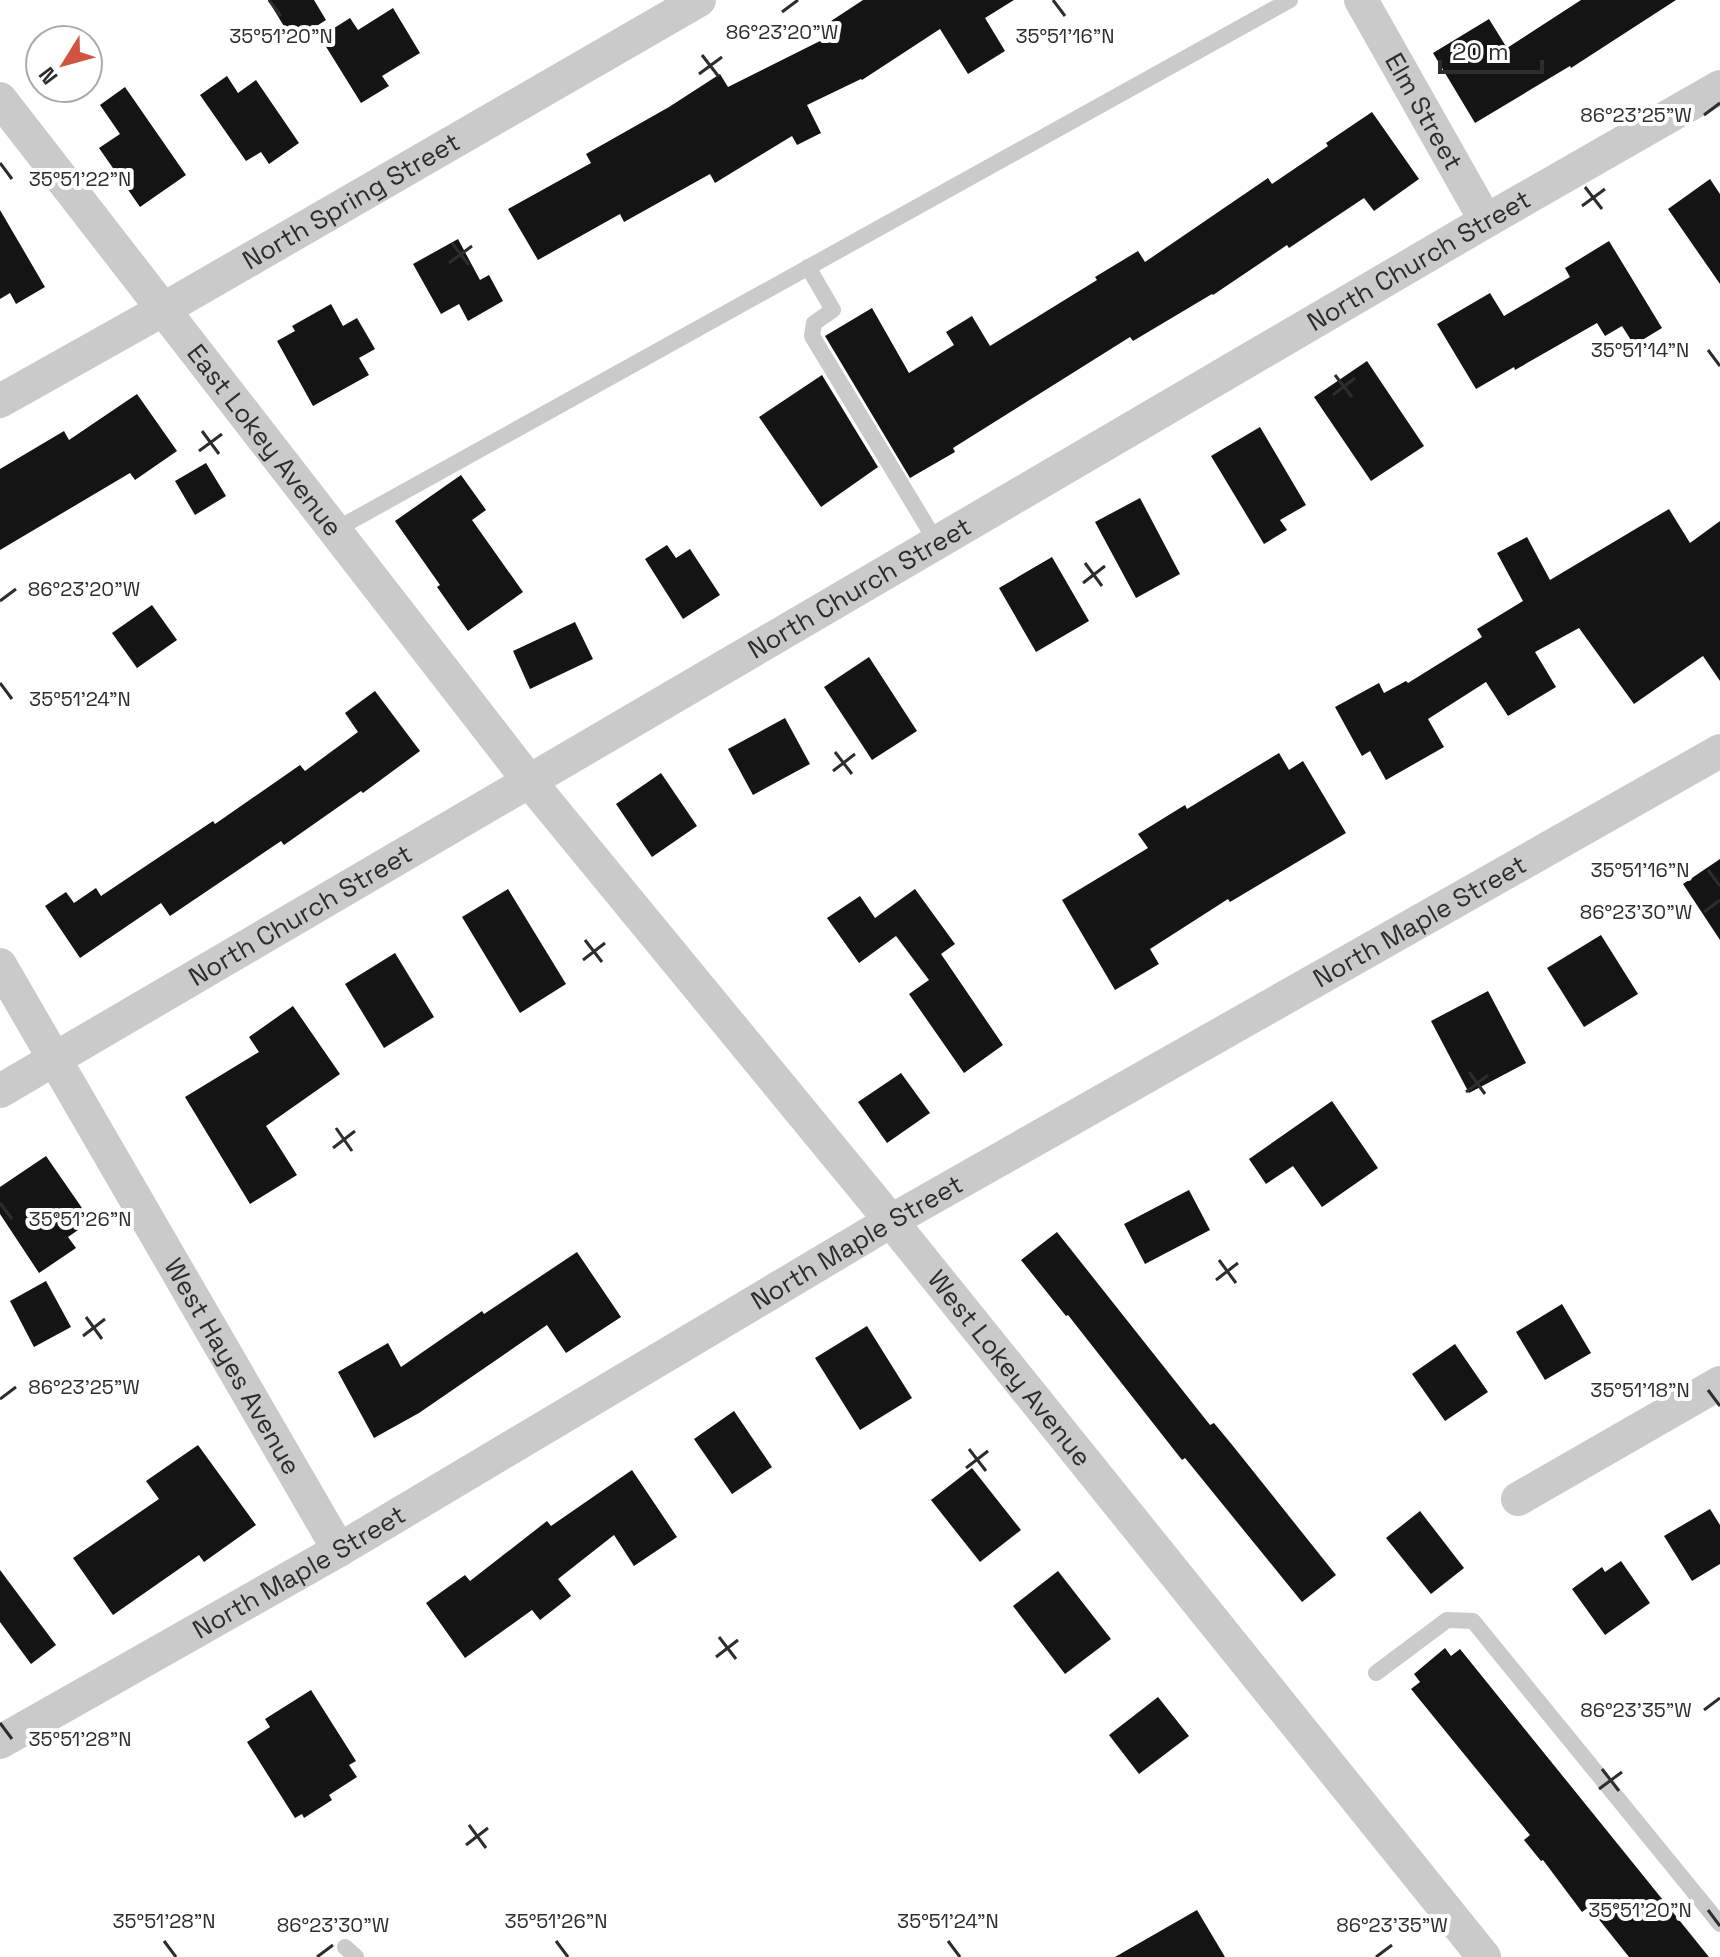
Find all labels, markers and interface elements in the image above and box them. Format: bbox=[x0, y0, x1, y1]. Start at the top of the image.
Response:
text: 86°23'20"W bbox=[726, 19, 838, 45]
text: 35°51'20"N bbox=[229, 23, 333, 49]
text: 35°51'16"N bbox=[1015, 23, 1115, 49]
north arrow bbox=[24, 24, 104, 104]
scale bar bbox=[1440, 24, 1542, 74]
text: 20 m bbox=[1452, 36, 1509, 67]
street label: Elm Street bbox=[1377, 47, 1471, 176]
text: N bbox=[32, 62, 64, 90]
text: 86°23'25"W bbox=[1580, 102, 1692, 128]
street label: North Spring Street bbox=[236, 125, 466, 277]
text: 35°51'22"N bbox=[29, 166, 131, 192]
street label: North Church Street bbox=[1301, 182, 1537, 339]
street label: East Lokey Avenue bbox=[179, 337, 350, 543]
text: 35°51'14"N bbox=[1591, 337, 1689, 363]
street label: North Church Street bbox=[742, 509, 977, 666]
text: 86°23'20"W bbox=[28, 576, 140, 602]
text: 35°51'24"N bbox=[29, 686, 131, 712]
street label: North Church Street bbox=[182, 837, 418, 994]
street label: North Maple Street bbox=[1307, 847, 1532, 995]
text: 35°51'16"N bbox=[1590, 857, 1690, 883]
text: 86°23'30"W bbox=[1580, 899, 1692, 925]
street label: North Maple Street bbox=[745, 1167, 969, 1318]
text: 35°51'26"N bbox=[29, 1206, 131, 1232]
street label: West Hayes Avenue bbox=[157, 1252, 309, 1481]
street label: West Lokey Avenue bbox=[920, 1263, 1099, 1474]
text: 86°23'25"W bbox=[28, 1374, 140, 1400]
text: 35°51'18"N bbox=[1590, 1377, 1690, 1403]
street label: North Maple Street bbox=[187, 1497, 412, 1646]
text: 86°23'35"W bbox=[1580, 1697, 1692, 1723]
text: 35°51'28"N bbox=[28, 1726, 132, 1752]
text: 35°51'20"N bbox=[1588, 1897, 1692, 1923]
text: 35°51'28"N bbox=[112, 1908, 216, 1934]
text: 35°51'26"N bbox=[505, 1908, 607, 1934]
text: 35°51'24"N bbox=[897, 1908, 999, 1934]
text: 86°23'30"W bbox=[277, 1912, 389, 1938]
text: 86°23'35"W bbox=[1336, 1912, 1448, 1938]

